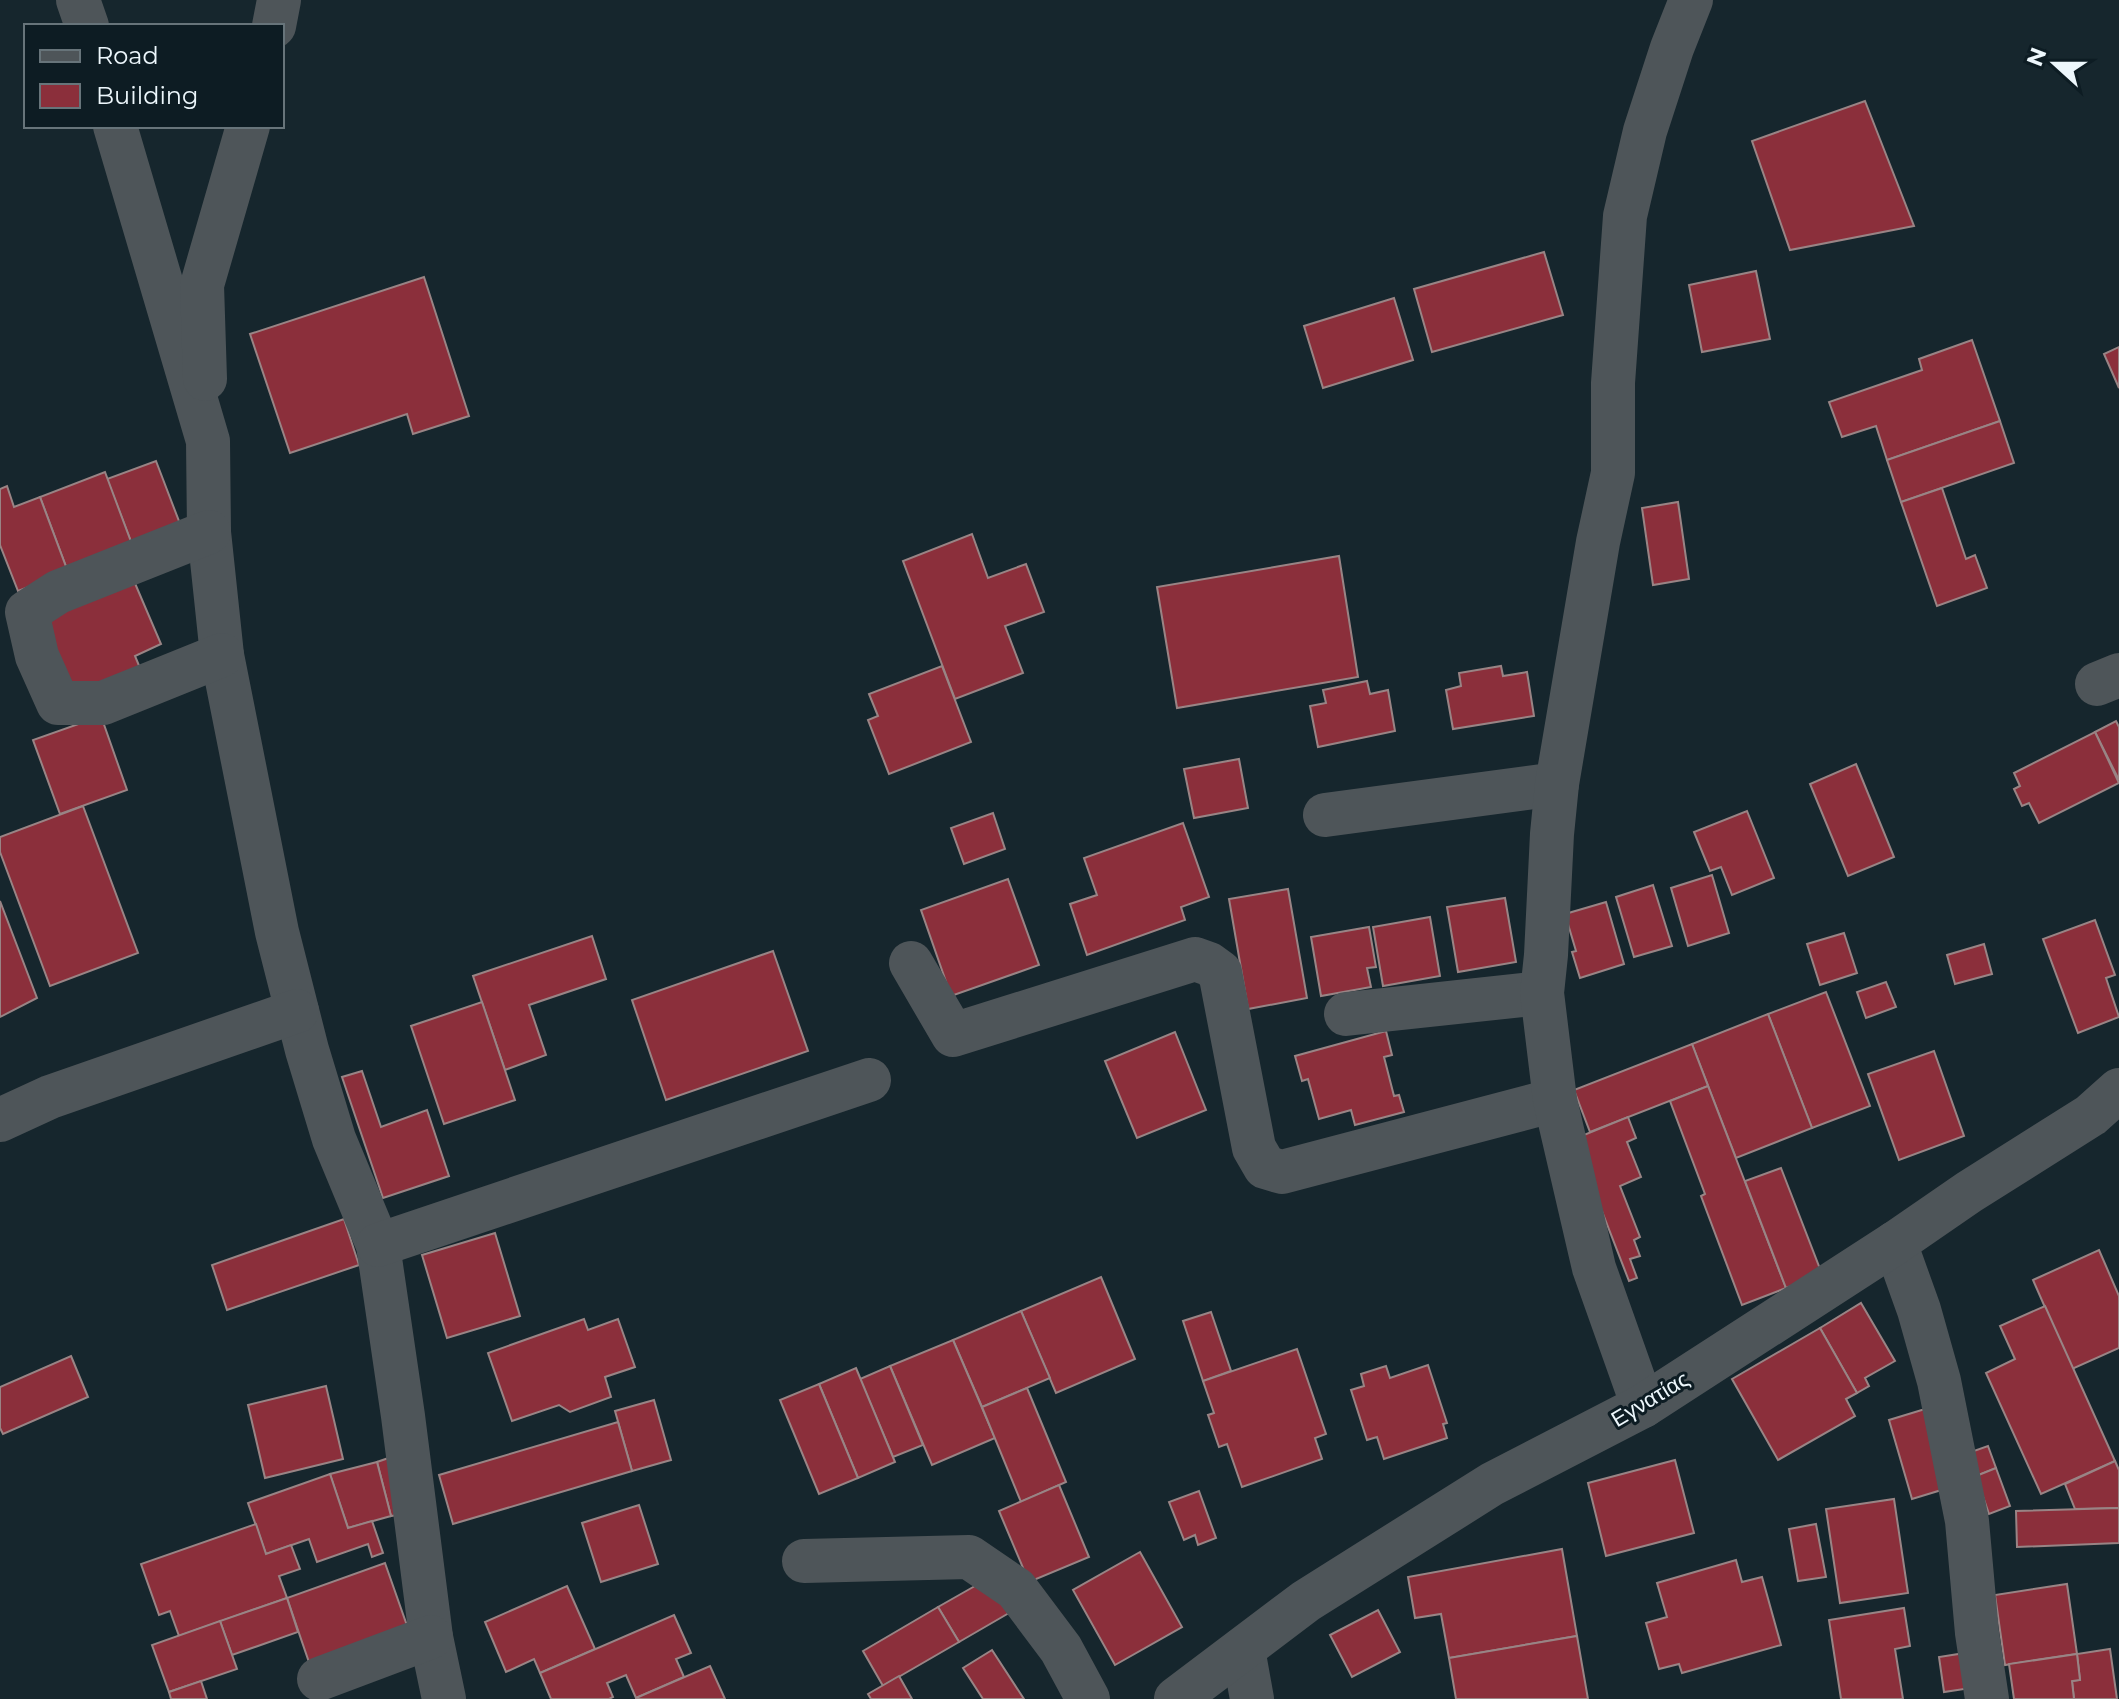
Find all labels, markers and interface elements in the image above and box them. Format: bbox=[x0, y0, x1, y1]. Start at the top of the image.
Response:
legend bbox=[24, 24, 284, 128]
north arrow bbox=[2015, 24, 2095, 104]
text: Road bbox=[96, 41, 159, 70]
text: N bbox=[2021, 44, 2053, 70]
text: Building bbox=[96, 81, 199, 110]
street label: Εγνατίας bbox=[1606, 1365, 1694, 1433]

